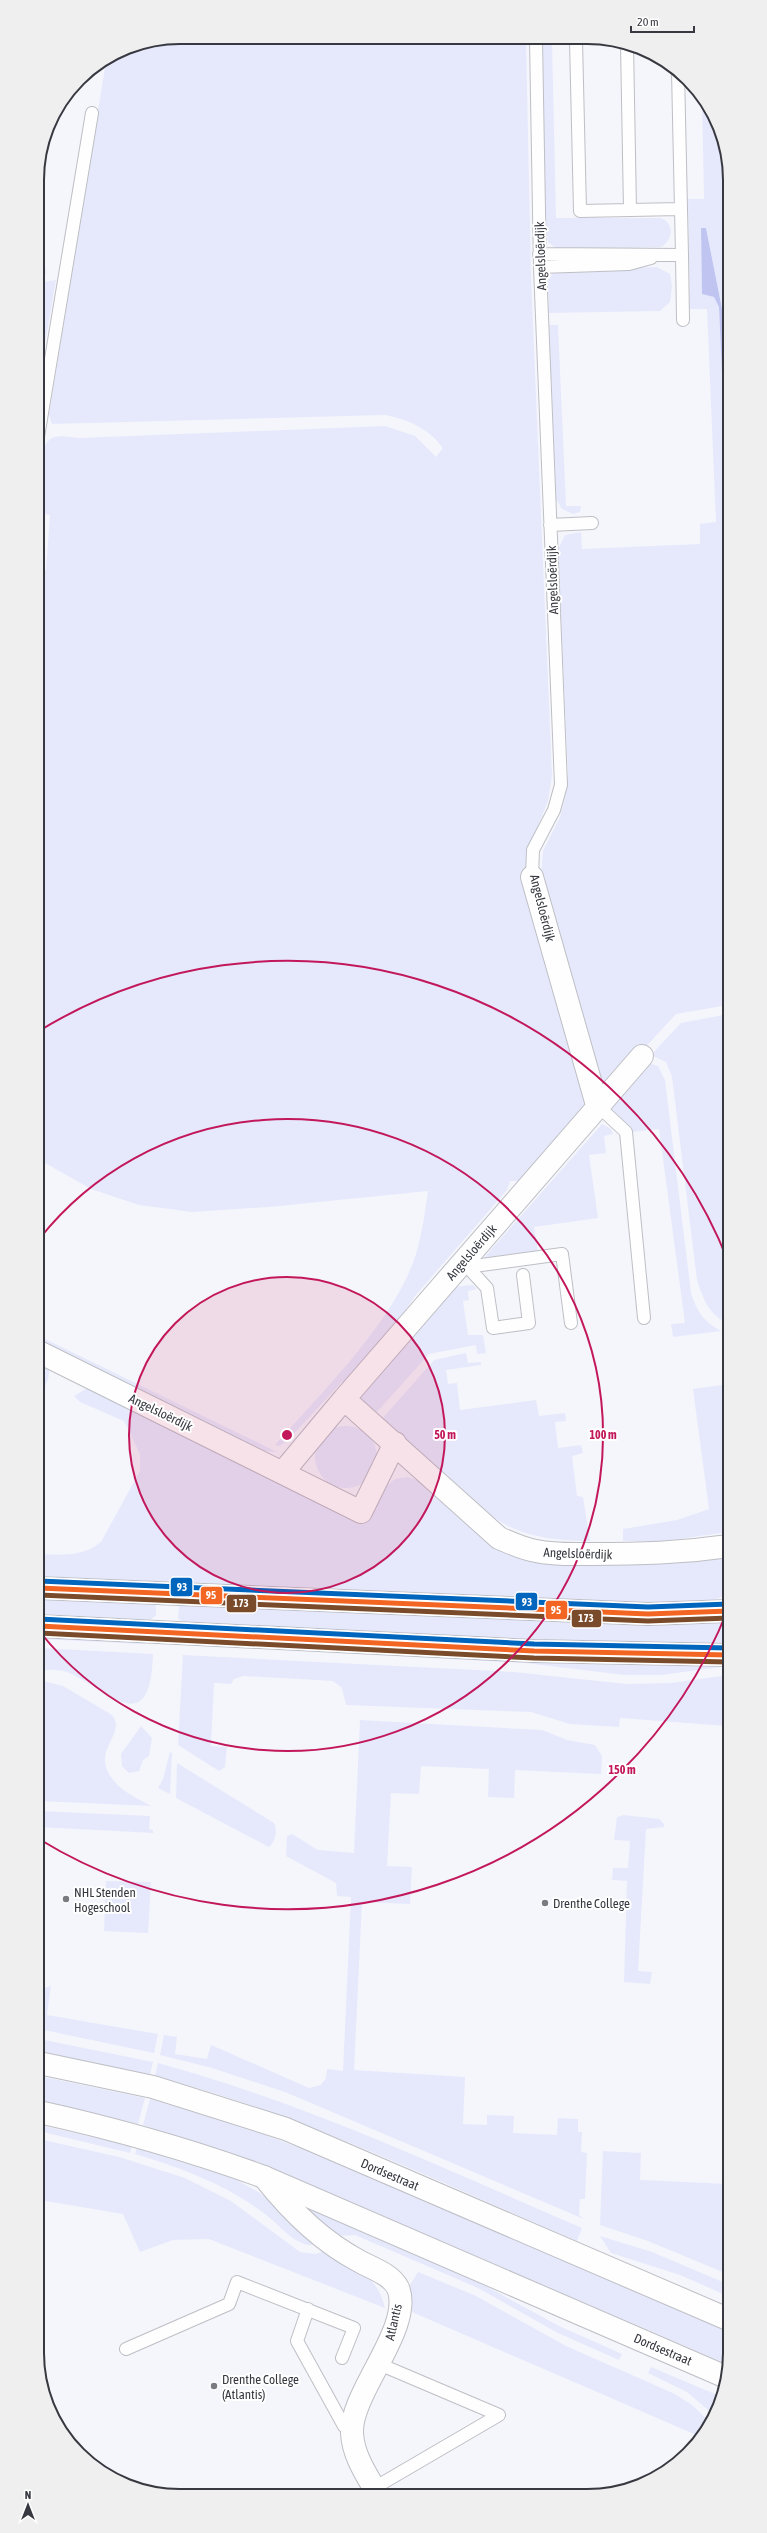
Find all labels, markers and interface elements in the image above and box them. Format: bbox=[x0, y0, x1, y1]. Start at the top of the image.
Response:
scale bar bbox=[631, 8, 694, 34]
text: 20 m bbox=[637, 15, 659, 29]
street label: Angelsloërdijk bbox=[532, 221, 549, 291]
street label: Angelsloërdijk bbox=[544, 545, 561, 615]
street label: Angelsloërdijk bbox=[527, 873, 558, 944]
street label: Angelsloërdijk bbox=[443, 1221, 500, 1283]
street label: Angelsloërdijk bbox=[126, 1391, 195, 1434]
centre of rings bbox=[280, 1428, 294, 1442]
text: 50 m bbox=[434, 1428, 456, 1442]
text: 100 m bbox=[589, 1428, 617, 1442]
street label: Angelsloërdijk bbox=[543, 1545, 613, 1562]
line badge: 93 bbox=[170, 1577, 193, 1597]
text: 93 bbox=[177, 1581, 187, 1593]
line badge: 95 bbox=[200, 1586, 223, 1605]
text: 95 bbox=[206, 1589, 216, 1601]
line badge: 93 bbox=[515, 1592, 538, 1611]
line badge: 173 bbox=[226, 1594, 257, 1613]
text: 93 bbox=[522, 1596, 532, 1608]
text: 173 bbox=[233, 1597, 249, 1609]
line badge: 95 bbox=[545, 1600, 568, 1620]
text: 95 bbox=[551, 1604, 561, 1616]
line badge: 173 bbox=[571, 1609, 602, 1628]
text: 173 bbox=[578, 1612, 594, 1624]
text: 150 m bbox=[608, 1763, 636, 1777]
place label: NHL Stenden Hogeschool bbox=[74, 1885, 136, 1915]
marker: NHL Stenden Hogeschool bbox=[61, 1894, 71, 1904]
place label: Drenthe College bbox=[553, 1896, 630, 1911]
marker: Drenthe College bbox=[540, 1898, 550, 1908]
street label: Dordsestraat bbox=[359, 2156, 421, 2194]
street label: Atlantis bbox=[382, 2302, 405, 2342]
street label: Dordsestraat bbox=[632, 2331, 694, 2369]
place label: Drenthe College (Atlantis) bbox=[222, 2372, 299, 2402]
marker: Drenthe College (Atlantis) bbox=[209, 2381, 219, 2391]
north arrow bbox=[8, 2485, 48, 2525]
text: N bbox=[25, 2489, 31, 2501]

